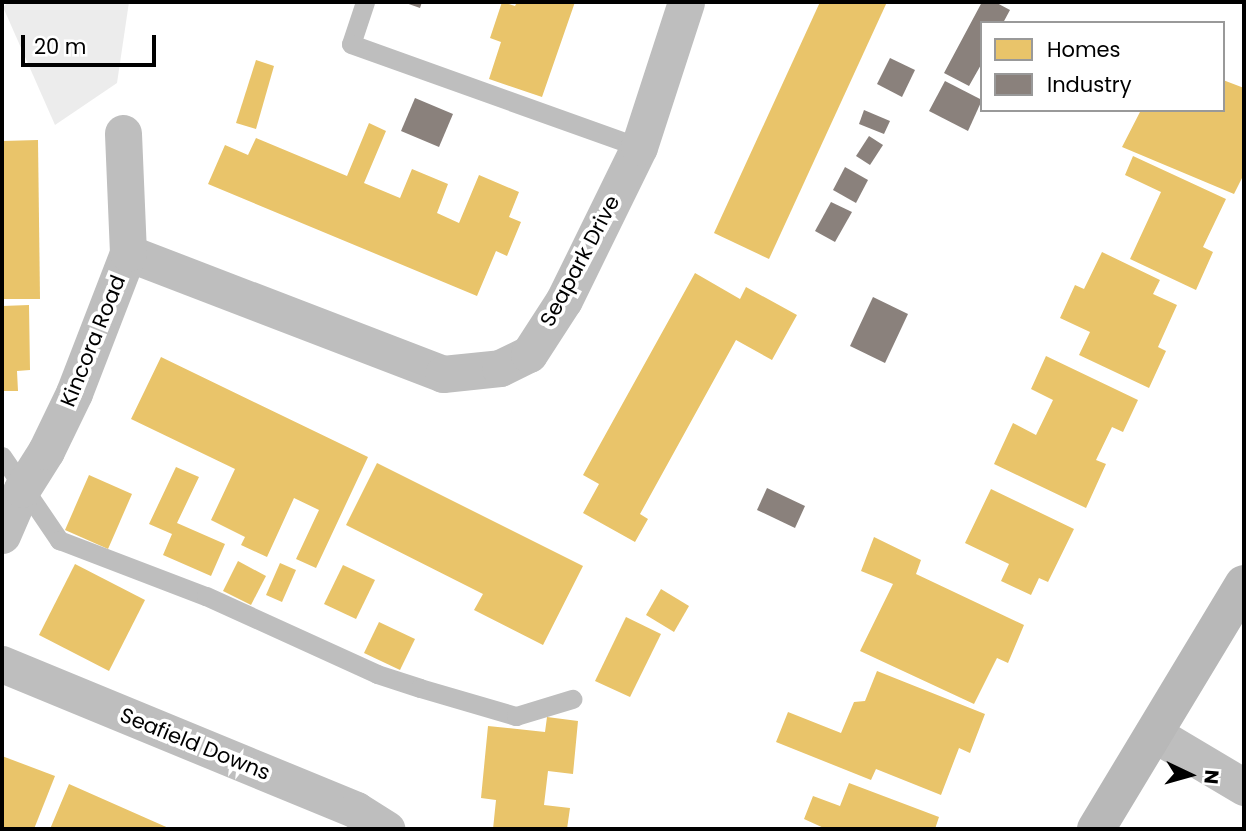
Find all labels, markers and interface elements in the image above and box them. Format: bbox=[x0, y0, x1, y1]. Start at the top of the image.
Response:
scale bar bbox=[24, 21, 159, 65]
legend bbox=[980, 21, 1225, 112]
text: 20 m bbox=[34, 32, 87, 61]
text: Homes bbox=[1047, 35, 1121, 64]
text: Industry bbox=[1047, 70, 1132, 99]
street label: Seapark Drive bbox=[535, 191, 625, 331]
street label: Kincora Road bbox=[55, 272, 131, 410]
street label: Seafield Downs bbox=[116, 702, 274, 786]
north arrow bbox=[1155, 740, 1225, 810]
text: N bbox=[1197, 769, 1225, 785]

